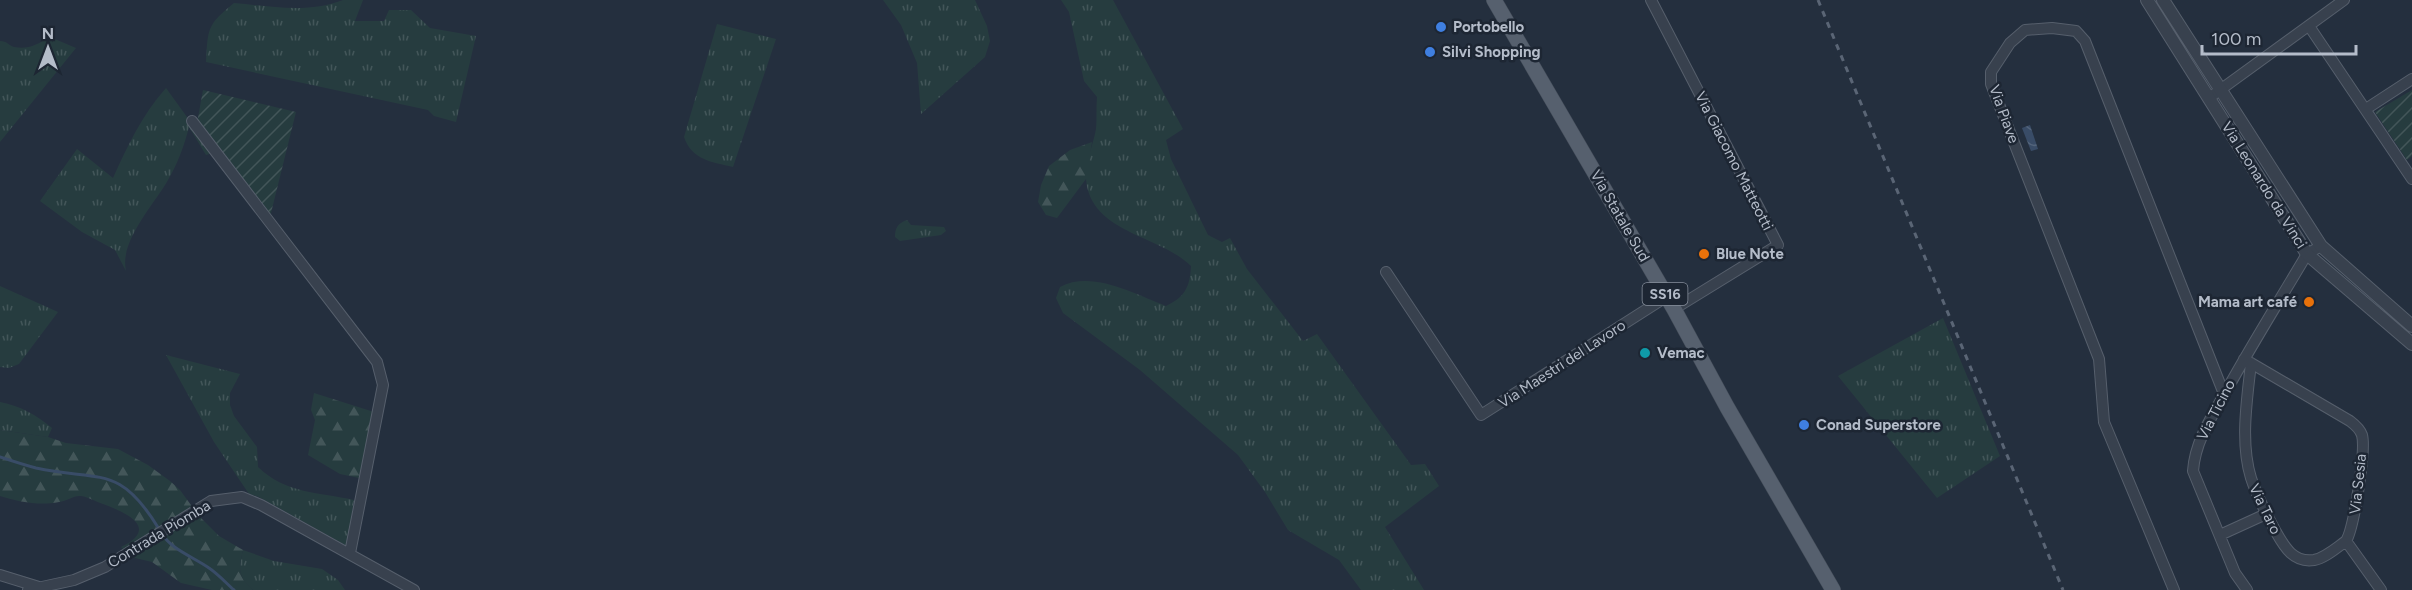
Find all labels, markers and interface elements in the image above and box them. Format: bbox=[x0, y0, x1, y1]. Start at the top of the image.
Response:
north arrow bbox=[18, 18, 78, 78]
place label: Portobello bbox=[1453, 18, 1525, 36]
scale bar bbox=[2202, 18, 2356, 56]
marker: Portobello bbox=[1434, 20, 1448, 34]
text: N bbox=[42, 24, 54, 43]
text: 100 m bbox=[2211, 28, 2261, 50]
place label: Silvi Shopping bbox=[1442, 43, 1540, 61]
marker: Silvi Shopping bbox=[1423, 45, 1437, 59]
street label: Via Piave bbox=[1985, 82, 2023, 146]
street label: Via Giacomo Matteotti bbox=[1691, 89, 1777, 233]
street label: Via Leonardo da Vinci bbox=[2218, 118, 2310, 252]
street label: Via Statale Sud bbox=[1587, 167, 1653, 265]
place label: Blue Note bbox=[1716, 245, 1784, 263]
marker: Blue Note bbox=[1697, 247, 1711, 261]
road number: SS16 bbox=[1642, 283, 1688, 305]
place label: Mama art café bbox=[2198, 293, 2298, 311]
marker: Mama art café bbox=[2302, 295, 2316, 309]
street label: Via Maestri del Lavoro bbox=[1495, 316, 1629, 412]
place label: Vemac bbox=[1657, 344, 1705, 362]
marker: Vemac bbox=[1638, 346, 1652, 360]
street label: Via Ticino bbox=[2193, 376, 2239, 443]
place label: Conad Superstore bbox=[1816, 416, 1942, 434]
marker: Conad Superstore bbox=[1797, 418, 1811, 432]
street label: Via Sesia bbox=[2346, 453, 2370, 515]
street label: Via Taro bbox=[2245, 481, 2285, 537]
street label: Contrada Piomba bbox=[104, 496, 214, 572]

